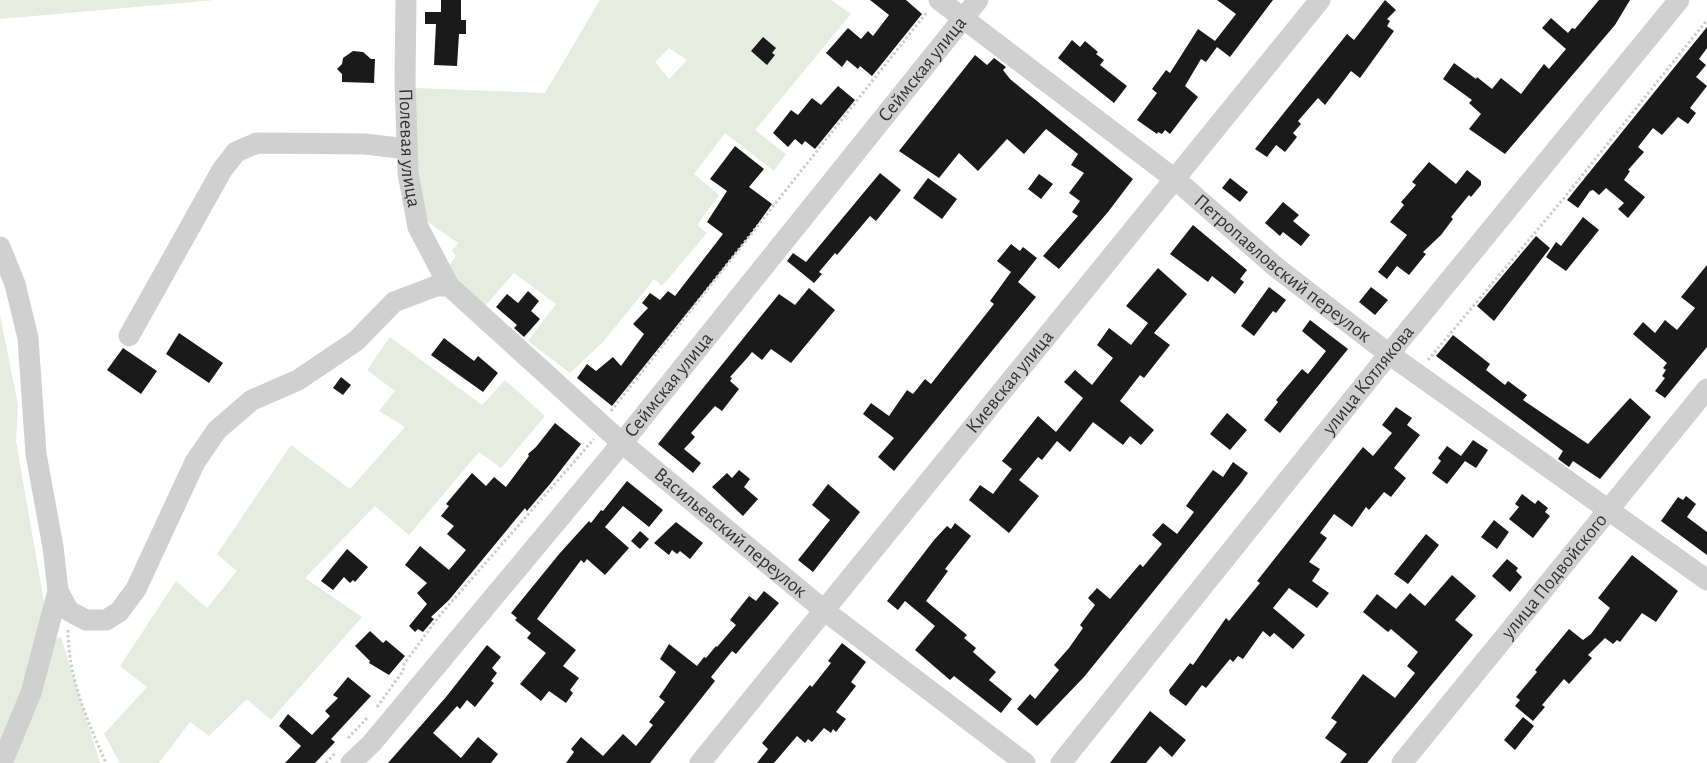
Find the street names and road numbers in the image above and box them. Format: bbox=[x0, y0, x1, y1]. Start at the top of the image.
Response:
street label: Сеймская улица bbox=[874, 13, 970, 126]
street label: Полевая улица bbox=[395, 88, 424, 209]
street label: Петропавловский переулок bbox=[1190, 190, 1375, 346]
street label: улица Котлякова bbox=[1318, 322, 1418, 439]
street label: Киевская улица bbox=[962, 327, 1057, 437]
street label: Сеймская улица bbox=[621, 329, 717, 441]
street label: Васильевский переулок bbox=[650, 464, 811, 602]
street label: улица Подвойского bbox=[1497, 510, 1611, 643]

